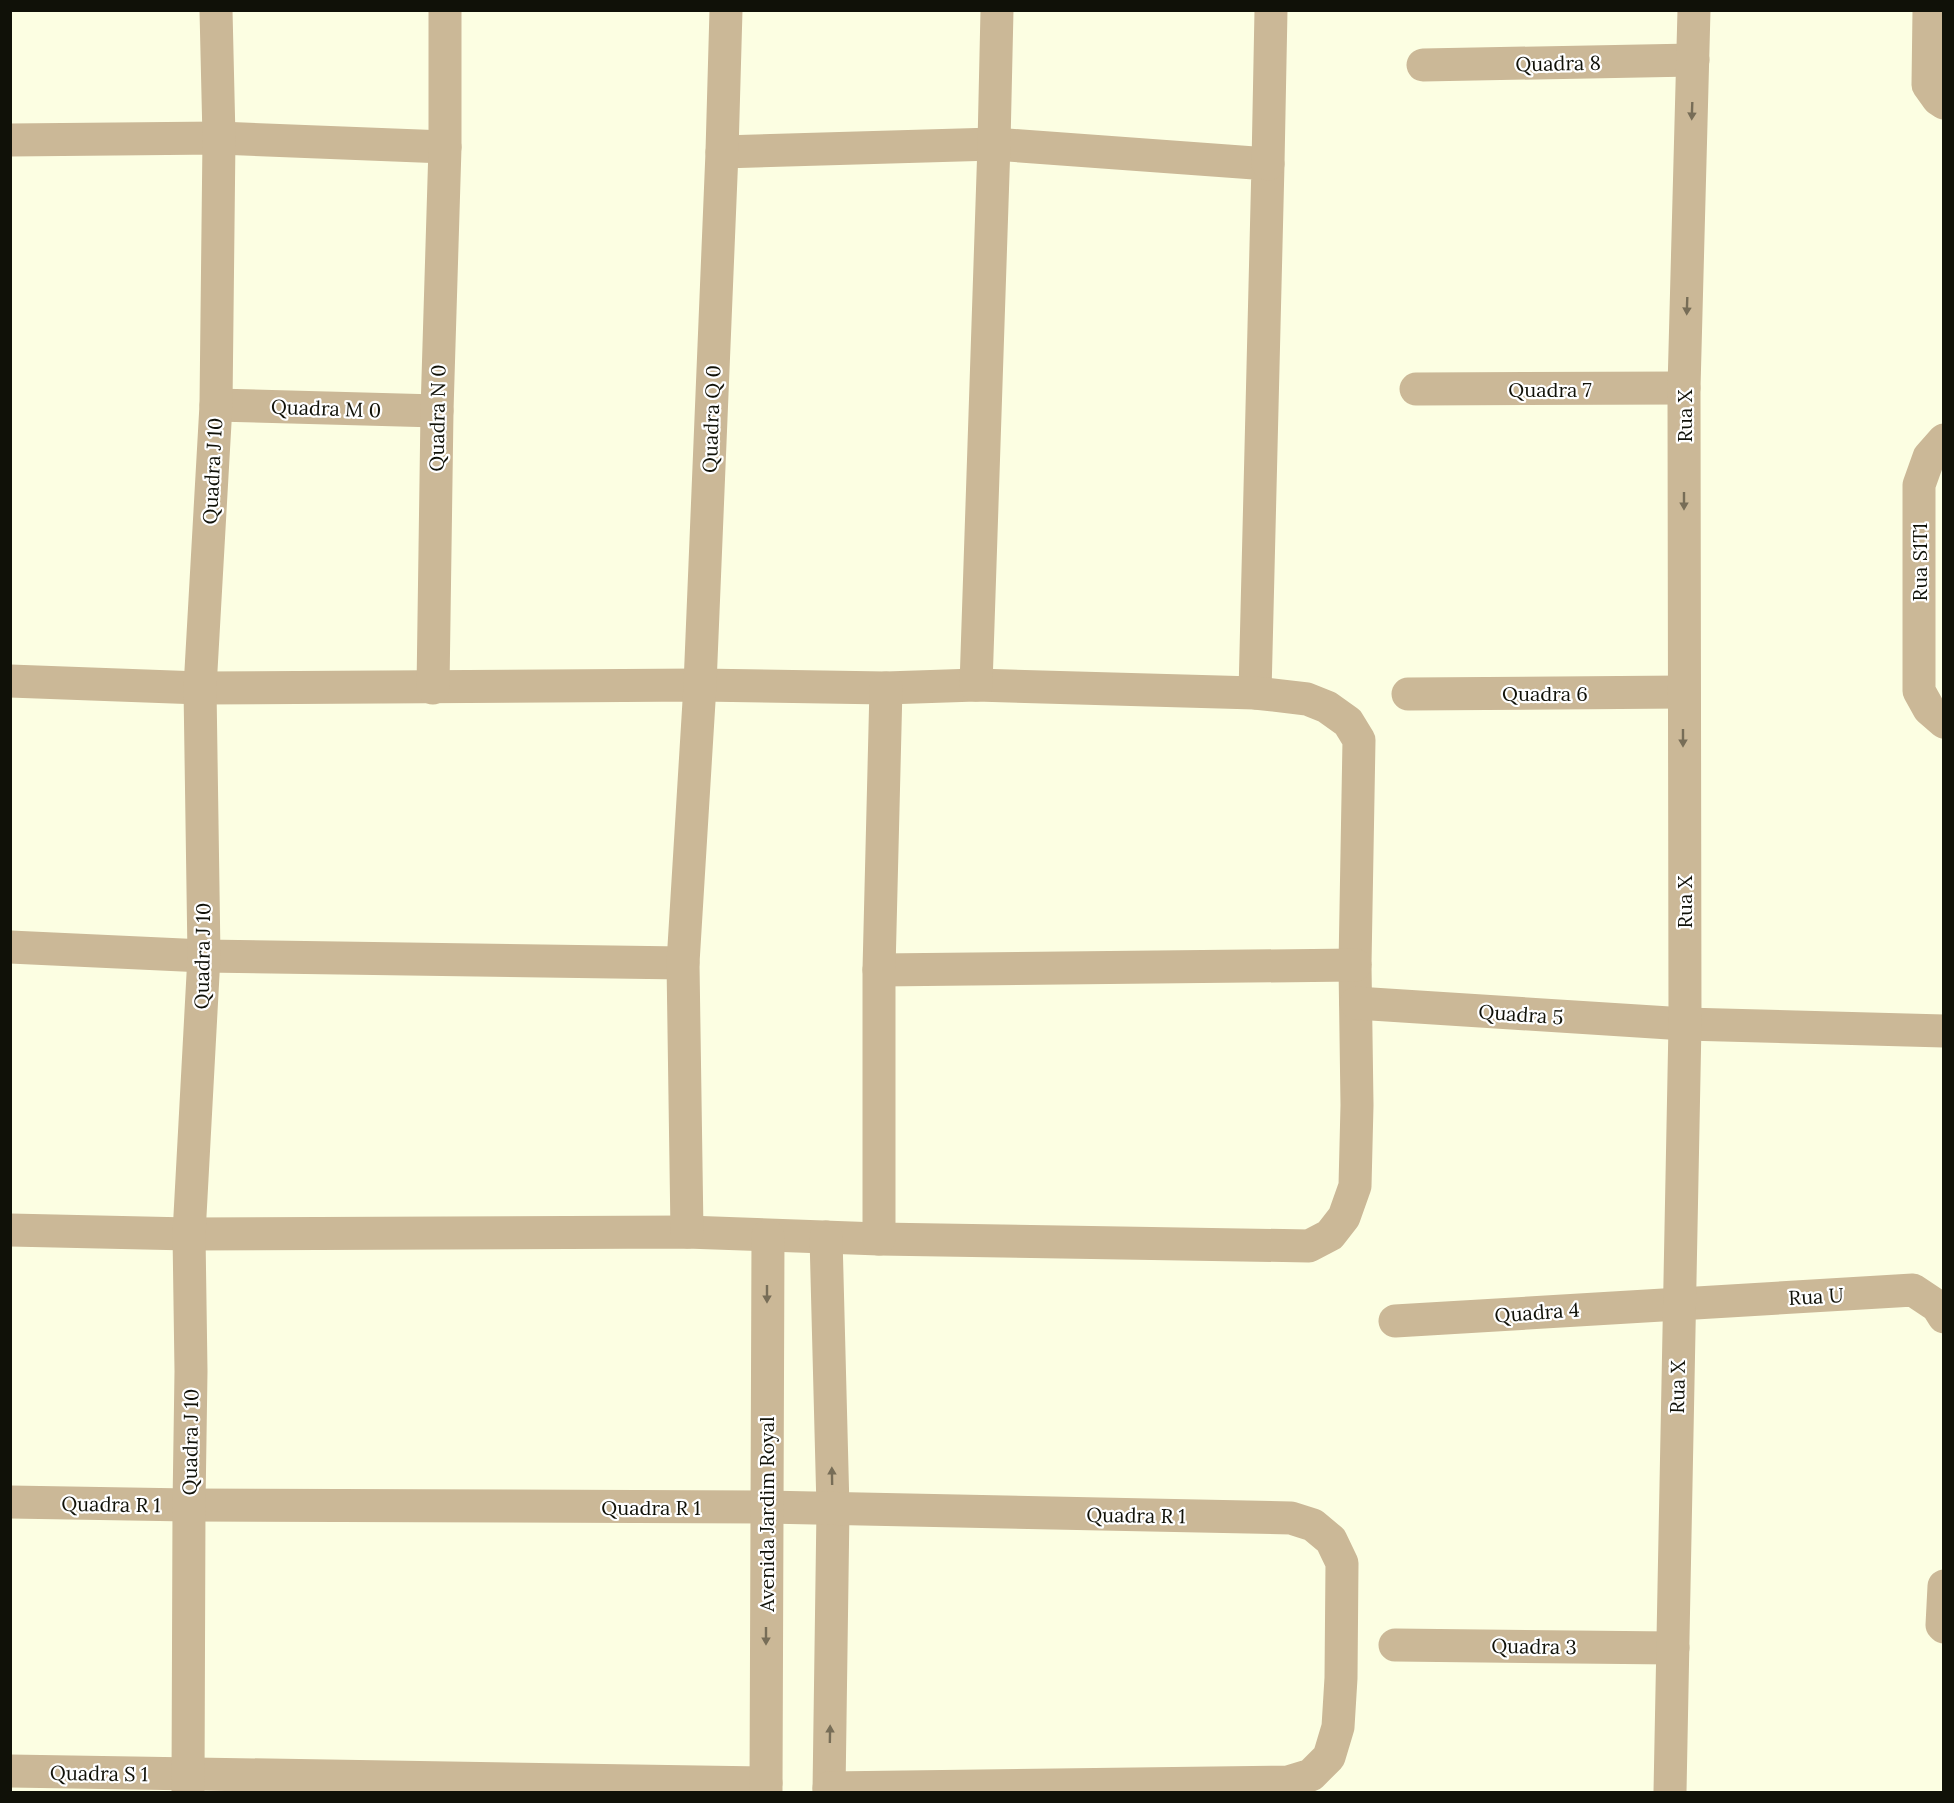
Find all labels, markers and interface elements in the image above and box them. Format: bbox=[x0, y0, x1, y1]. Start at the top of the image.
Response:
street label: Quadra 8 bbox=[1515, 50, 1601, 76]
one-way arrow bbox=[1687, 101, 1696, 120]
one-way arrow bbox=[1682, 296, 1691, 315]
street label: Quadra N 0 bbox=[424, 364, 450, 472]
street label: Quadra Q 0 bbox=[697, 365, 725, 473]
street label: Quadra 7 bbox=[1508, 377, 1592, 402]
street label: Rua X bbox=[1672, 388, 1697, 443]
street label: Quadra M 0 bbox=[270, 394, 382, 422]
street label: Quadra J 10 bbox=[197, 417, 227, 525]
one-way arrow bbox=[1679, 491, 1689, 510]
street label: Rua S1T1 bbox=[1907, 523, 1932, 601]
street label: Quadra 6 bbox=[1502, 681, 1588, 706]
one-way arrow bbox=[1678, 728, 1688, 747]
street label: Rua X bbox=[1672, 874, 1697, 929]
street label: Quadra J 10 bbox=[189, 902, 215, 1010]
street label: Quadra 5 bbox=[1478, 999, 1564, 1029]
street label: Rua U bbox=[1788, 1282, 1844, 1310]
one-way arrow bbox=[762, 1285, 772, 1304]
street label: Quadra 4 bbox=[1494, 1297, 1580, 1327]
street label: Rua X bbox=[1664, 1359, 1690, 1414]
street label: Quadra J 10 bbox=[177, 1388, 203, 1496]
street label: Avenida Jardim Royal bbox=[754, 1416, 779, 1613]
one-way arrow bbox=[828, 1467, 837, 1486]
street label: Quadra R 1 bbox=[61, 1491, 161, 1517]
street label: Quadra R 1 bbox=[601, 1495, 701, 1520]
street label: Quadra R 1 bbox=[1086, 1502, 1186, 1528]
one-way arrow bbox=[761, 1627, 771, 1646]
street label: Quadra 3 bbox=[1491, 1633, 1577, 1659]
one-way arrow bbox=[825, 1725, 835, 1744]
street label: Quadra S 1 bbox=[50, 1760, 148, 1786]

